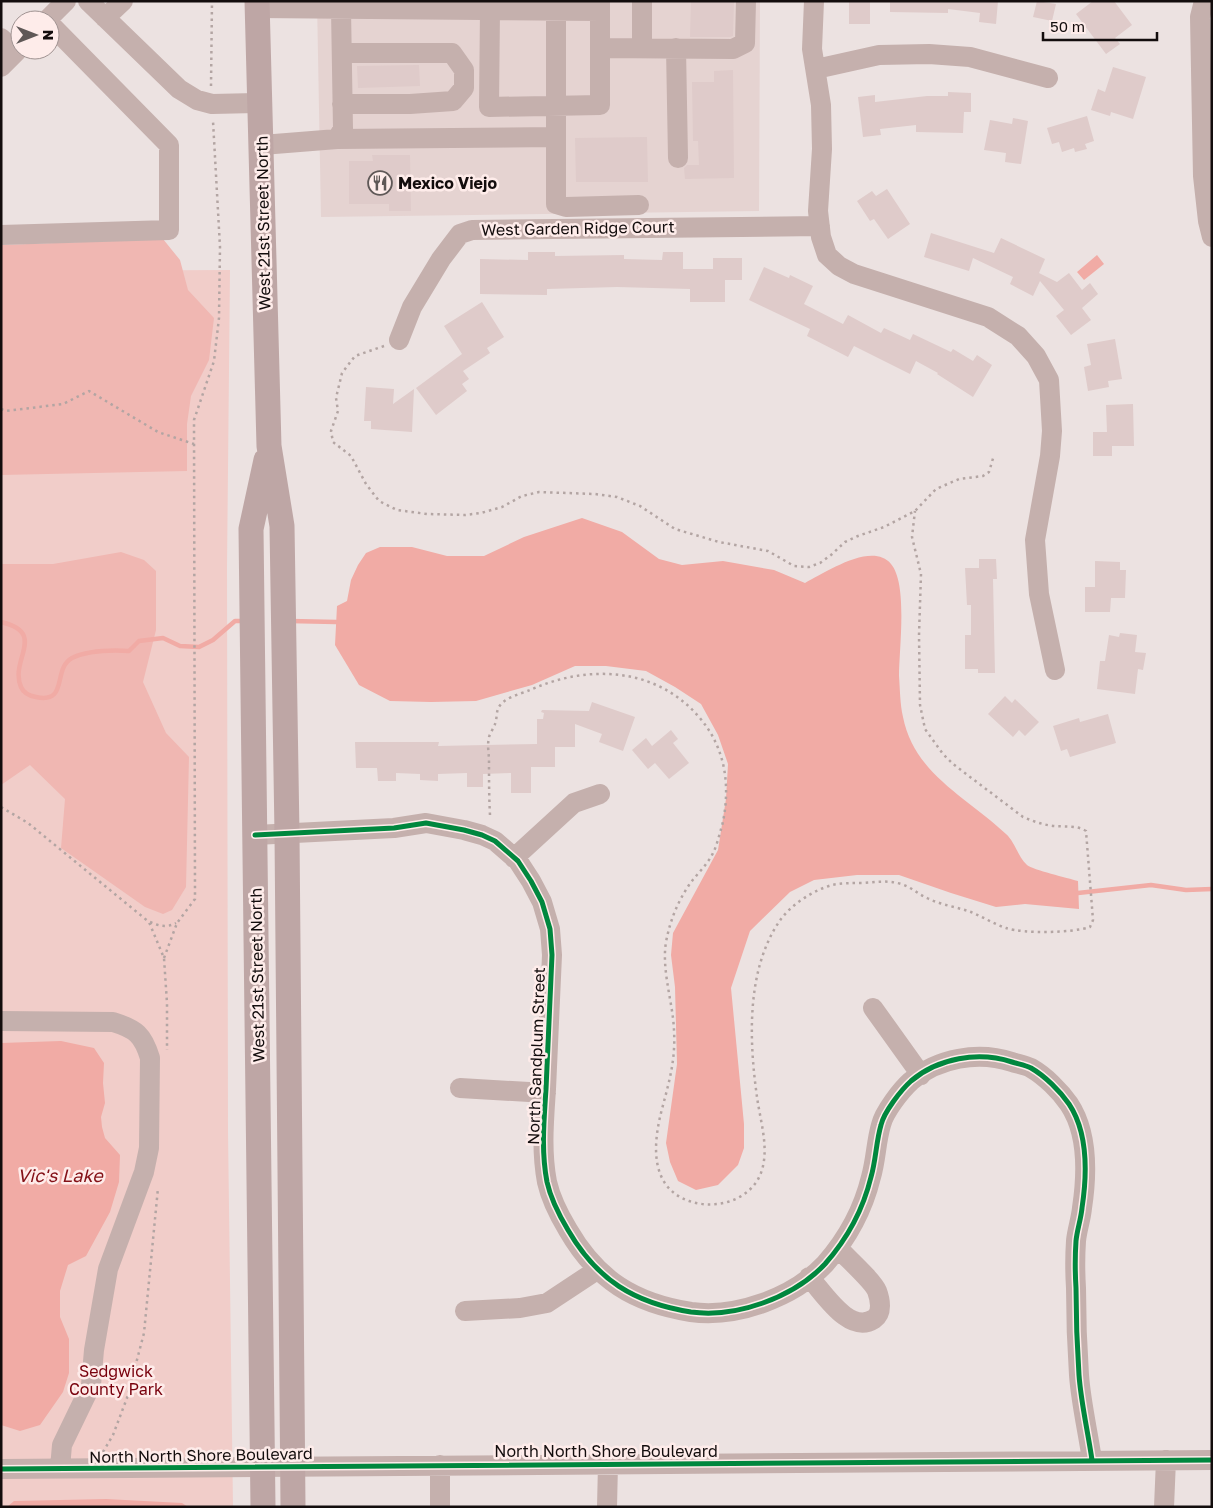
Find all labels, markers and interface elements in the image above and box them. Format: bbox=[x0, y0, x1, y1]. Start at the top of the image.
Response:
north arrow bbox=[10, 10, 60, 60]
scale bar bbox=[1043, 10, 1157, 42]
text: 50 m bbox=[1050, 17, 1085, 35]
text: N bbox=[40, 30, 57, 40]
street label: West 21st Street North bbox=[251, 135, 275, 311]
restaurant icon: Mexico Viejo bbox=[367, 170, 393, 196]
place label: Mexico Viejo bbox=[398, 173, 497, 193]
street label: West Garden Ridge Court bbox=[481, 216, 675, 240]
street label: West 21st Street North bbox=[245, 887, 269, 1063]
street label: North Sandplum Street bbox=[523, 967, 549, 1145]
water label: Vic's Lake bbox=[17, 1164, 104, 1186]
park label: Sedgwick County Park bbox=[69, 1361, 163, 1399]
street label: North North Shore Boulevard bbox=[494, 1441, 718, 1461]
street label: North North Shore Boulevard bbox=[89, 1443, 313, 1467]

